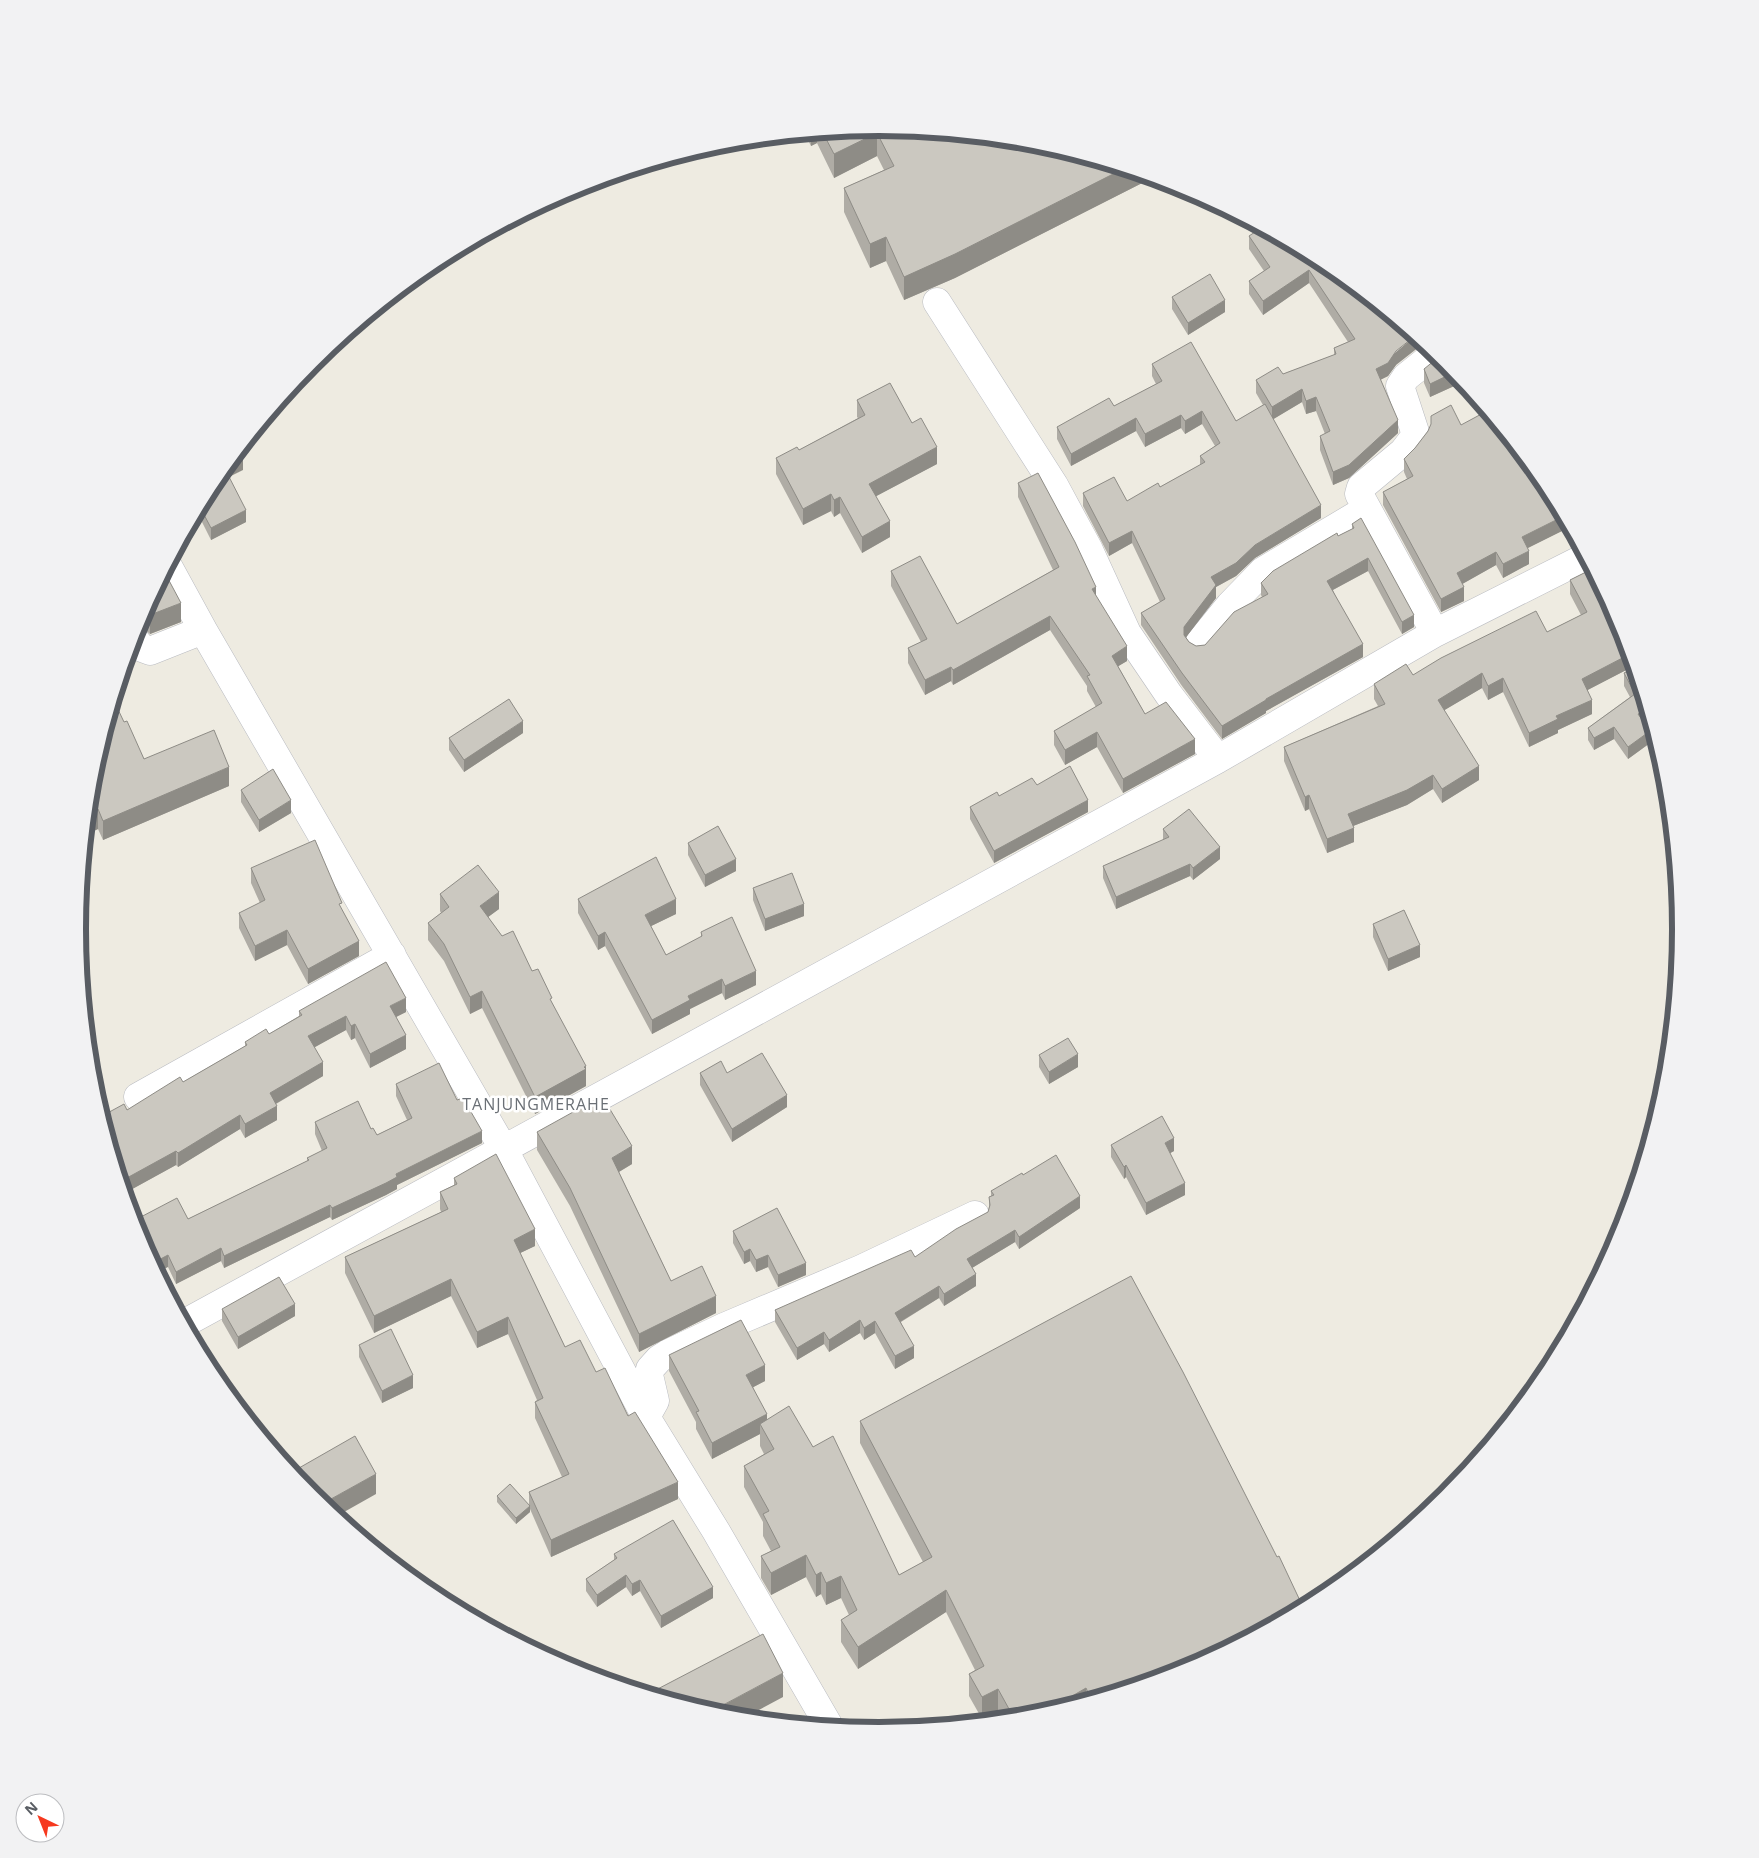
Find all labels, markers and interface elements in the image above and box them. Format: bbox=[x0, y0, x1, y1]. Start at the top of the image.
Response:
district label: TANJUNGMERAHE bbox=[462, 1093, 610, 1115]
north arrow bbox=[15, 1793, 65, 1843]
text: N bbox=[20, 1797, 41, 1819]

